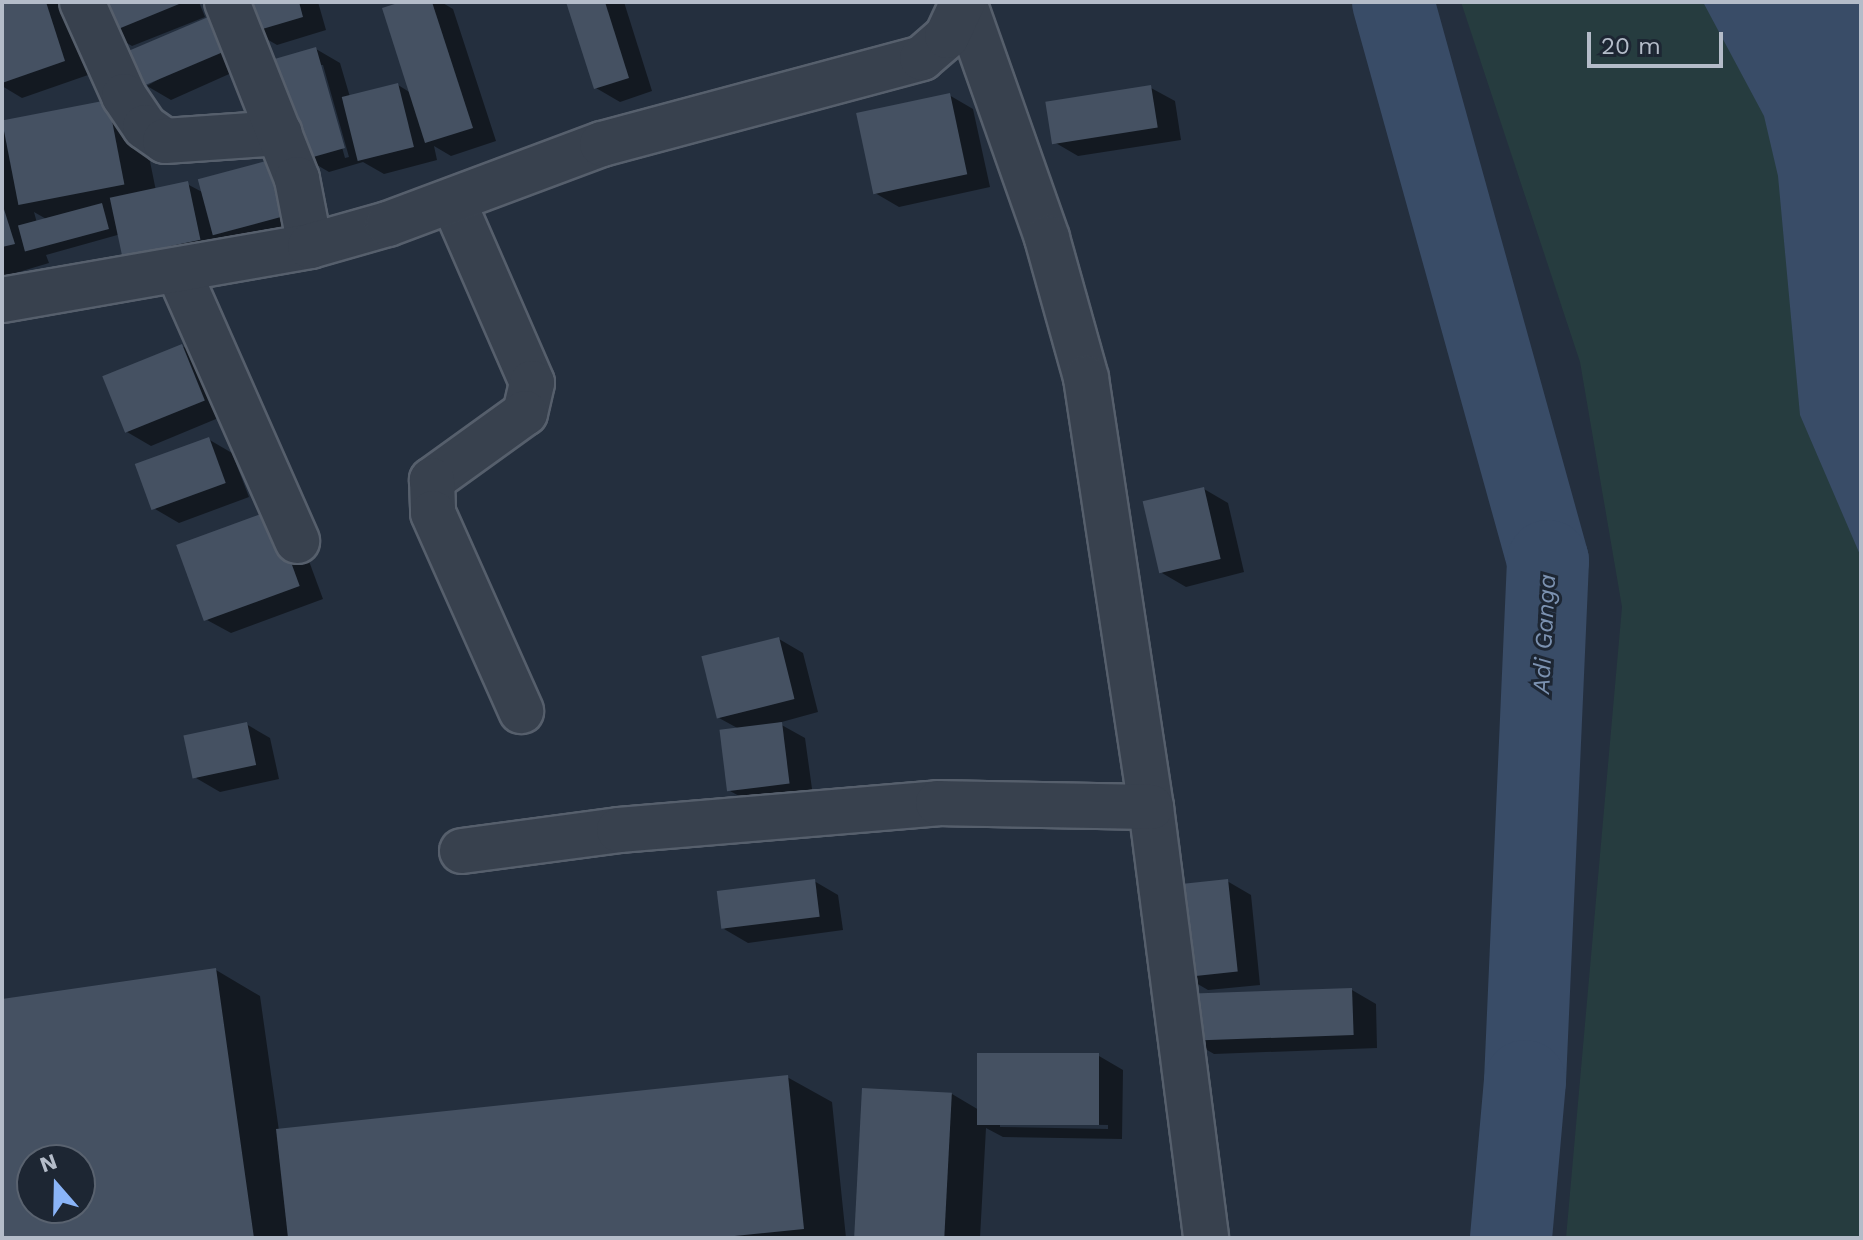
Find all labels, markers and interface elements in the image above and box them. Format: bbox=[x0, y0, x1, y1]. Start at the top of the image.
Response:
scale bar bbox=[1591, 16, 1727, 66]
text: 20 m bbox=[1601, 32, 1661, 60]
water label: Adi Ganga bbox=[1527, 573, 1563, 695]
north arrow bbox=[16, 1144, 96, 1224]
text: N bbox=[36, 1148, 60, 1177]

